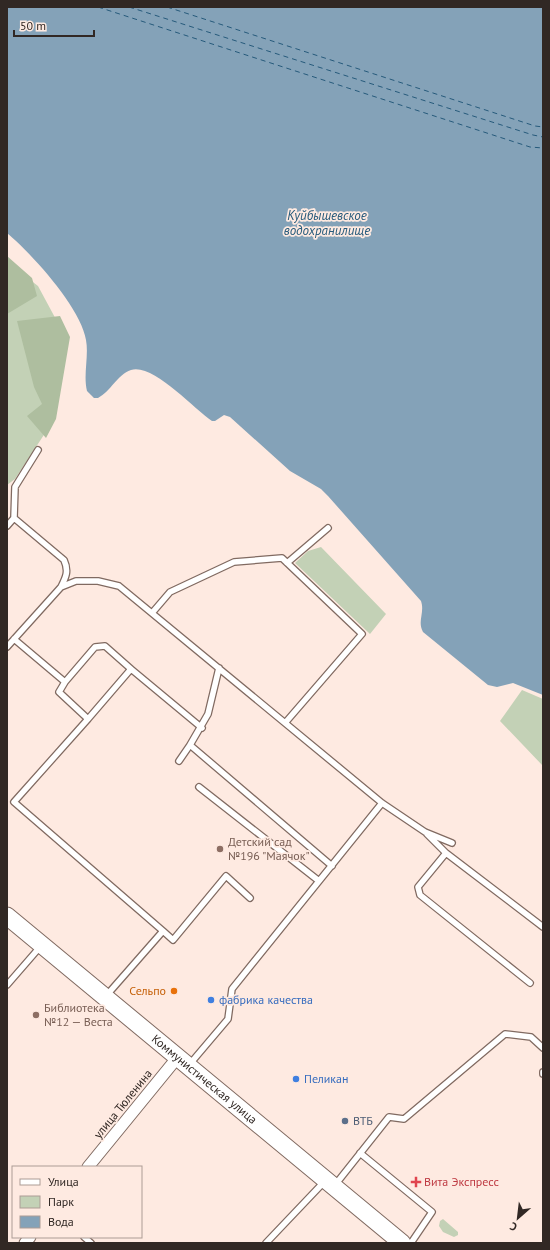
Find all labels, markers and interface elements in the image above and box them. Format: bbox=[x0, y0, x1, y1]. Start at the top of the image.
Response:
scale bar bbox=[14, 12, 94, 38]
text: 50 m bbox=[20, 18, 46, 33]
water label: Куйбышевское водохранилище bbox=[284, 207, 370, 239]
place label: Детский сад №196 "Маячок" bbox=[228, 834, 310, 863]
marker: Детский сад №196 "Маячок" bbox=[215, 844, 225, 854]
place label: Сельпо bbox=[129, 983, 166, 998]
marker: Сельпо bbox=[169, 986, 179, 996]
place label: фабрика качества bbox=[219, 992, 313, 1007]
marker: фабрика качества bbox=[206, 995, 216, 1005]
place label: Библиотека №12 — Веста bbox=[44, 1000, 113, 1029]
marker: Библиотека №12 — Веста bbox=[31, 1010, 41, 1020]
street label: Коммунистическая улица bbox=[149, 1031, 260, 1127]
street label: улица Тюленина bbox=[90, 1066, 155, 1141]
place label: Пеликан bbox=[304, 1071, 349, 1086]
marker: Пеликан bbox=[291, 1074, 301, 1084]
place label: ВТБ bbox=[353, 1113, 373, 1128]
marker: ВТБ bbox=[340, 1116, 350, 1126]
legend bbox=[12, 1166, 142, 1238]
text: Улица bbox=[48, 1174, 79, 1189]
place label: Вита Экспресс bbox=[424, 1174, 499, 1189]
marker: Вита Экспресс bbox=[411, 1177, 421, 1187]
text: Парк bbox=[48, 1194, 74, 1209]
north arrow bbox=[498, 1198, 538, 1238]
text: Вода bbox=[48, 1214, 74, 1229]
text: С bbox=[507, 1219, 519, 1234]

